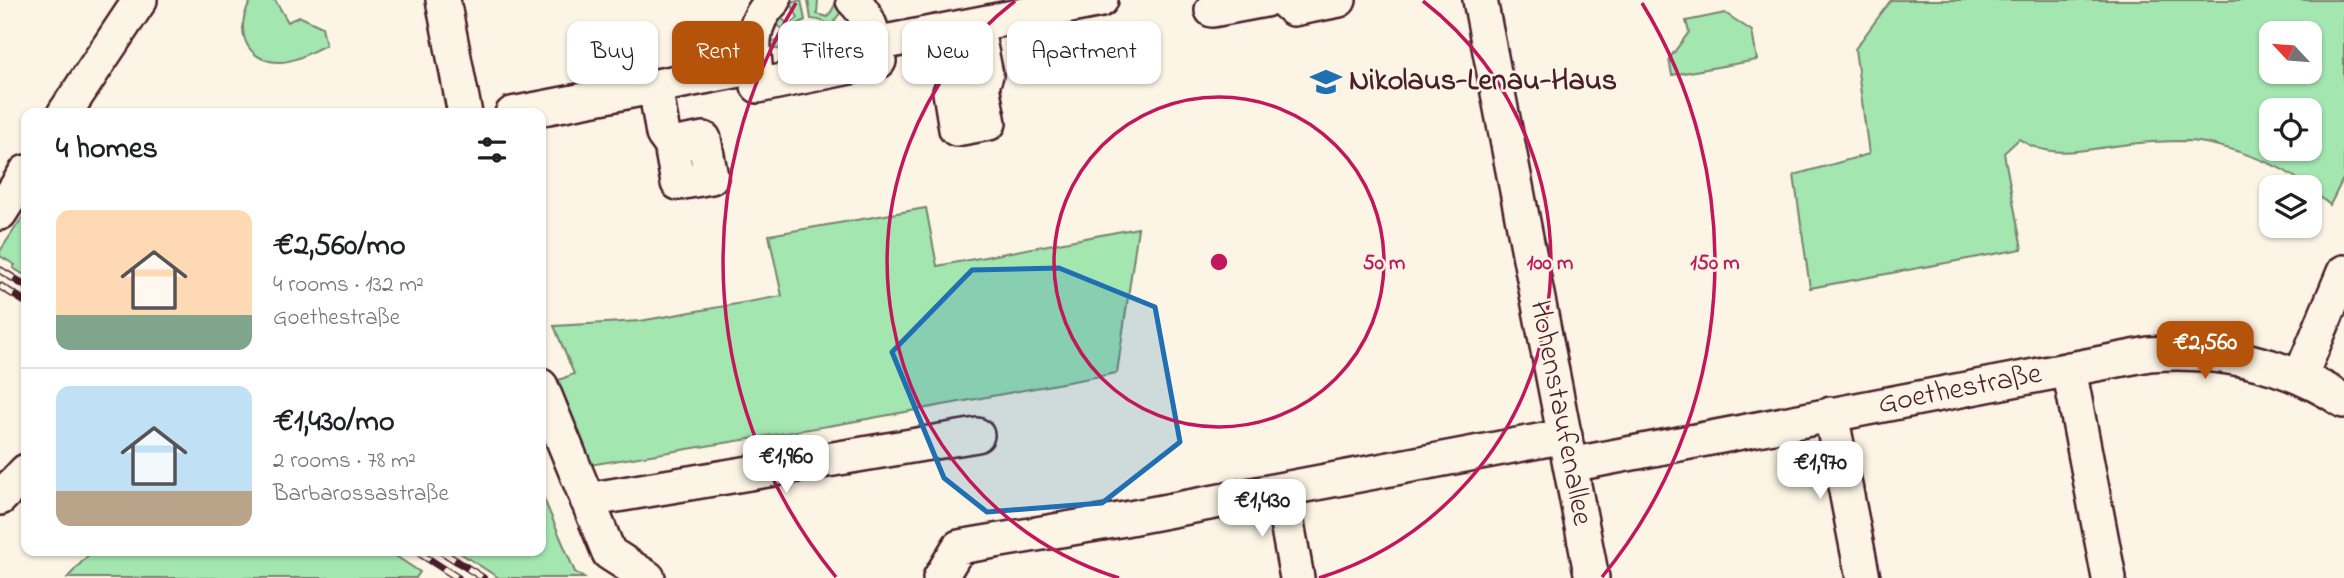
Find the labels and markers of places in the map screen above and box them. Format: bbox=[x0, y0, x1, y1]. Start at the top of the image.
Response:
place label: Nikolaus-Lenau-Haus bbox=[1349, 60, 1617, 104]
school or university icon: Nikolaus-Lenau-Haus bbox=[1309, 65, 1343, 99]
centre of rings bbox=[1207, 250, 1231, 274]
pin: €2,560 bbox=[2148, 322, 2262, 381]
pin: €1,960 bbox=[729, 435, 843, 495]
pin: €1,970 bbox=[1763, 442, 1877, 501]
pin: €1,430 bbox=[1205, 480, 1319, 539]

